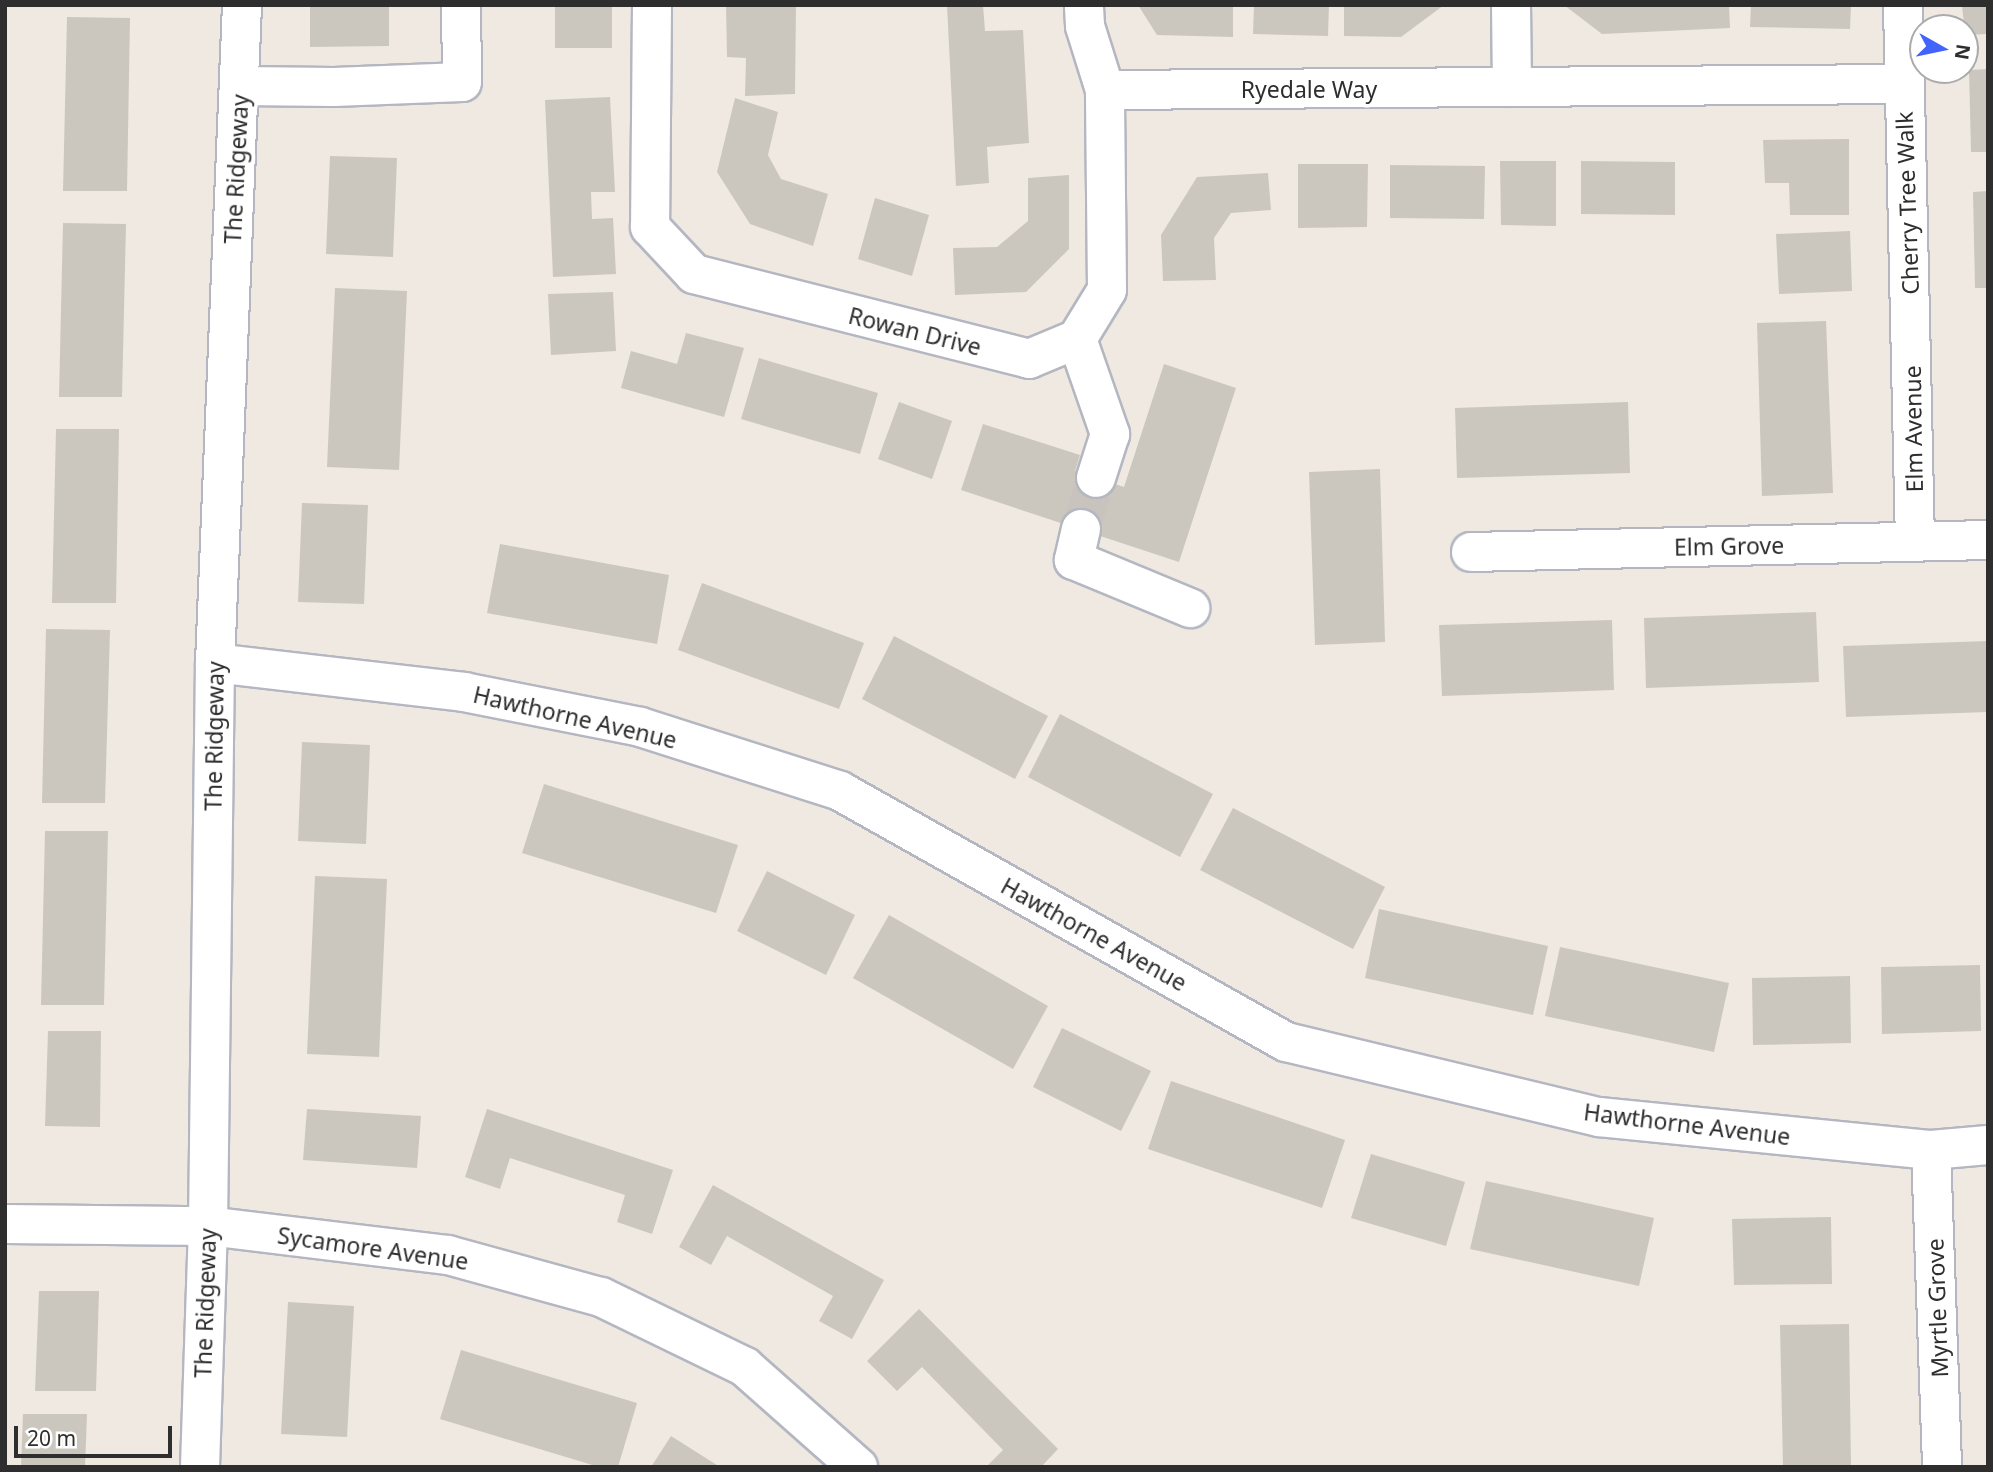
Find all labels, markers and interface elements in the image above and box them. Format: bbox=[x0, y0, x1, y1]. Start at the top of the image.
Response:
north arrow bbox=[1909, 14, 1979, 84]
text: N bbox=[1949, 42, 1977, 62]
street label: Ryedale Way bbox=[1241, 75, 1377, 103]
street label: The Ridgeway bbox=[218, 94, 254, 244]
street label: Cherry Tree Walk bbox=[1890, 111, 1924, 295]
street label: Rowan Drive bbox=[846, 301, 984, 361]
street label: Elm Avenue bbox=[1898, 365, 1928, 493]
street label: Elm Grove bbox=[1674, 531, 1784, 561]
street label: The Ridgeway bbox=[199, 661, 229, 811]
street label: Hawthorne Avenue bbox=[471, 680, 679, 754]
street label: Hawthorne Avenue bbox=[996, 872, 1192, 996]
street label: Hawthorne Avenue bbox=[1582, 1098, 1792, 1150]
street label: Sycamore Avenue bbox=[276, 1221, 470, 1275]
street label: The Ridgeway bbox=[189, 1228, 221, 1378]
street label: Myrtle Grove bbox=[1921, 1238, 1953, 1378]
scale bar bbox=[18, 1412, 175, 1456]
text: 20 m bbox=[27, 1424, 76, 1452]

